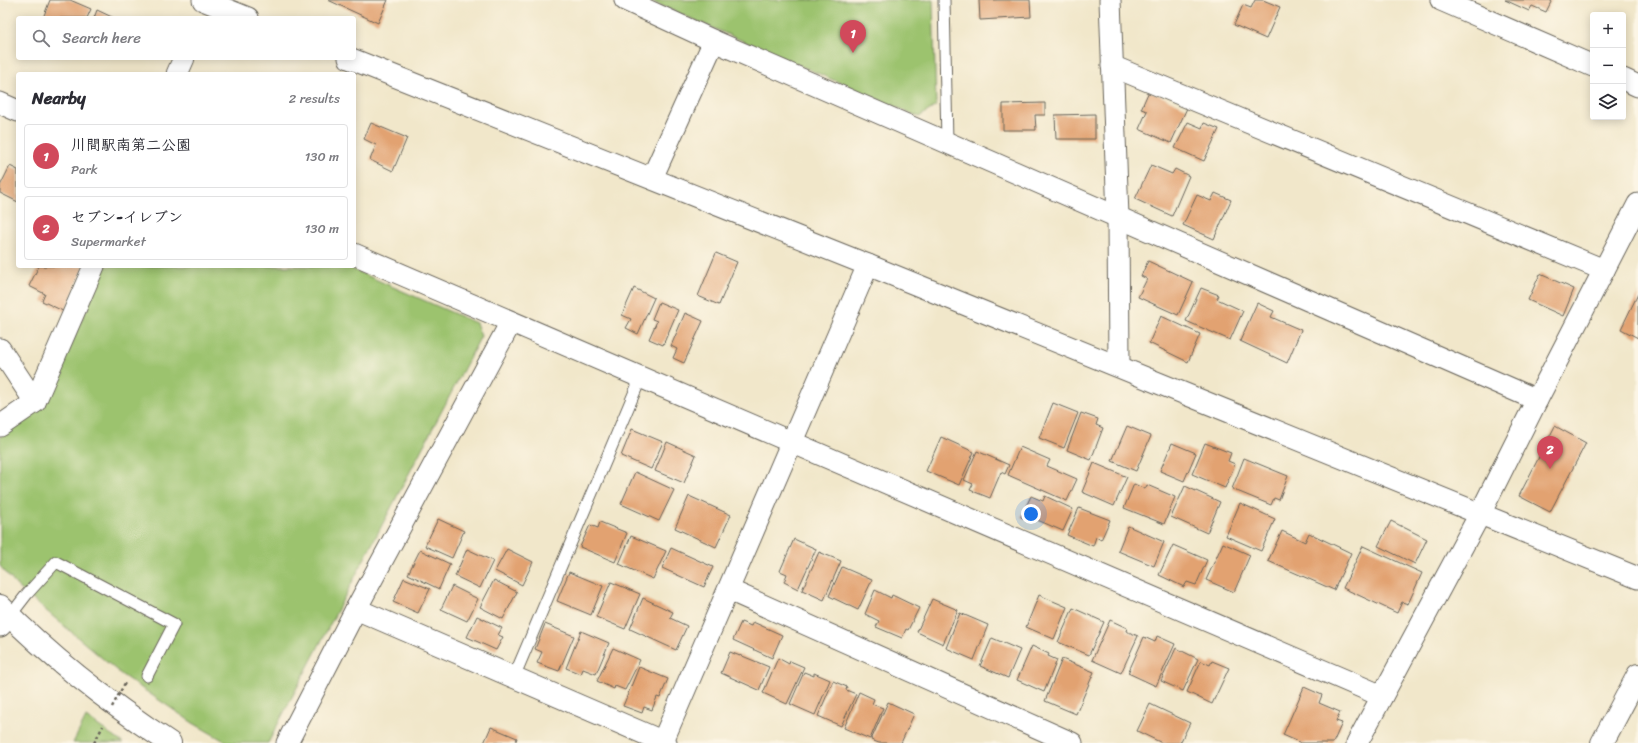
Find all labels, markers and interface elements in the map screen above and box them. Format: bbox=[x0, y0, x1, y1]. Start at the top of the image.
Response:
map controls bbox=[1590, 12, 1626, 120]
button: + bbox=[1590, 12, 1626, 48]
search box bbox=[16, 16, 356, 60]
pin: 1 bbox=[840, 20, 866, 53]
text: Search here bbox=[62, 25, 141, 51]
icon: search bbox=[30, 27, 52, 49]
button: − bbox=[1590, 48, 1626, 84]
text: Nearby bbox=[32, 83, 86, 113]
button: layers bbox=[1590, 84, 1626, 120]
text: 2 results bbox=[289, 87, 340, 110]
text: 川間駅南第二公園 bbox=[71, 132, 191, 158]
text: 1 bbox=[43, 145, 49, 168]
text: 130 m bbox=[305, 145, 339, 168]
text: Park bbox=[71, 158, 98, 181]
text: セブン-イレブン bbox=[71, 204, 183, 230]
text: 2 bbox=[42, 217, 50, 240]
text: 130 m bbox=[305, 217, 339, 240]
text: Supermarket bbox=[71, 230, 146, 253]
pin: 2 bbox=[1537, 436, 1563, 469]
your location bbox=[1021, 504, 1041, 524]

